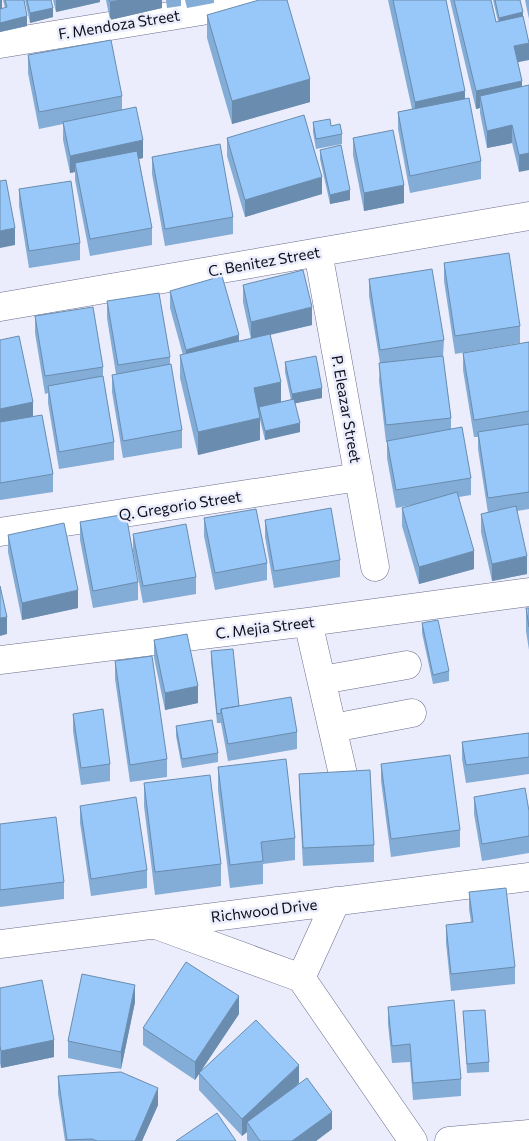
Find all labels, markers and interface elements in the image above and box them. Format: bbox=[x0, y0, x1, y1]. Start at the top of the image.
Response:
street label: F. Mendoza Street bbox=[57, 6, 181, 42]
street label: C. Benitez Street bbox=[207, 242, 321, 280]
street label: P. Eleazar Street bbox=[329, 354, 365, 464]
street label: Q. Gregorio Street bbox=[117, 486, 243, 524]
street label: C. Mejia Street bbox=[214, 612, 316, 642]
street label: Richwood Drive bbox=[210, 895, 318, 925]

